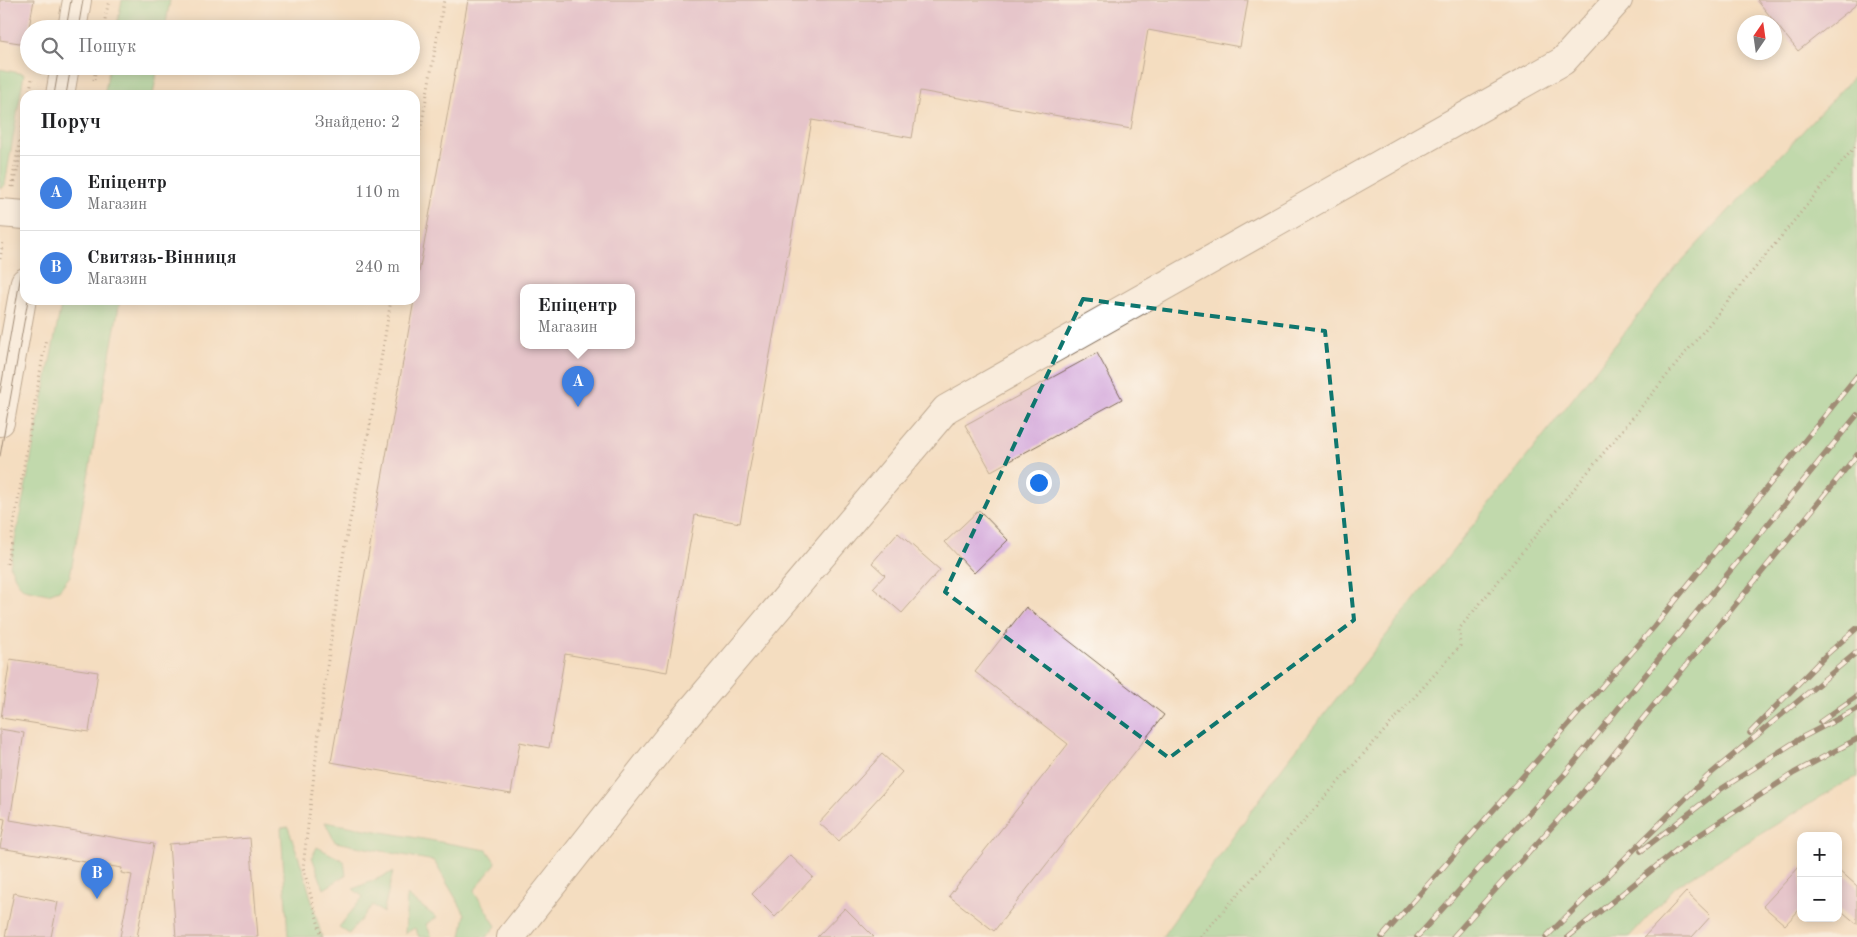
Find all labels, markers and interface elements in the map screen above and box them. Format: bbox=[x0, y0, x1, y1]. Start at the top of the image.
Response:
north arrow bbox=[1737, 15, 1782, 60]
search box bbox=[20, 20, 420, 75]
icon: search bbox=[38, 34, 66, 62]
text: Пошук bbox=[78, 38, 136, 57]
text: Поруч bbox=[40, 112, 101, 133]
text: Знайдено: 2 bbox=[315, 115, 400, 131]
text: Епіцентр bbox=[87, 174, 167, 193]
text: A bbox=[50, 185, 62, 201]
text: 110 m bbox=[355, 185, 400, 201]
text: Магазин bbox=[87, 197, 147, 213]
text: Свитязь-Вінниця bbox=[87, 249, 237, 268]
text: B bbox=[50, 260, 62, 276]
text: 240 m bbox=[355, 260, 400, 276]
text: Магазин bbox=[87, 272, 147, 288]
popup bbox=[520, 284, 635, 349]
text: Епіцентр bbox=[538, 297, 617, 316]
text: Магазин bbox=[538, 320, 598, 336]
pin: A bbox=[562, 366, 594, 407]
your location bbox=[1026, 470, 1052, 496]
map controls bbox=[1797, 832, 1842, 922]
button: + bbox=[1797, 832, 1842, 877]
pin: B bbox=[81, 858, 113, 899]
button: − bbox=[1797, 877, 1842, 922]

